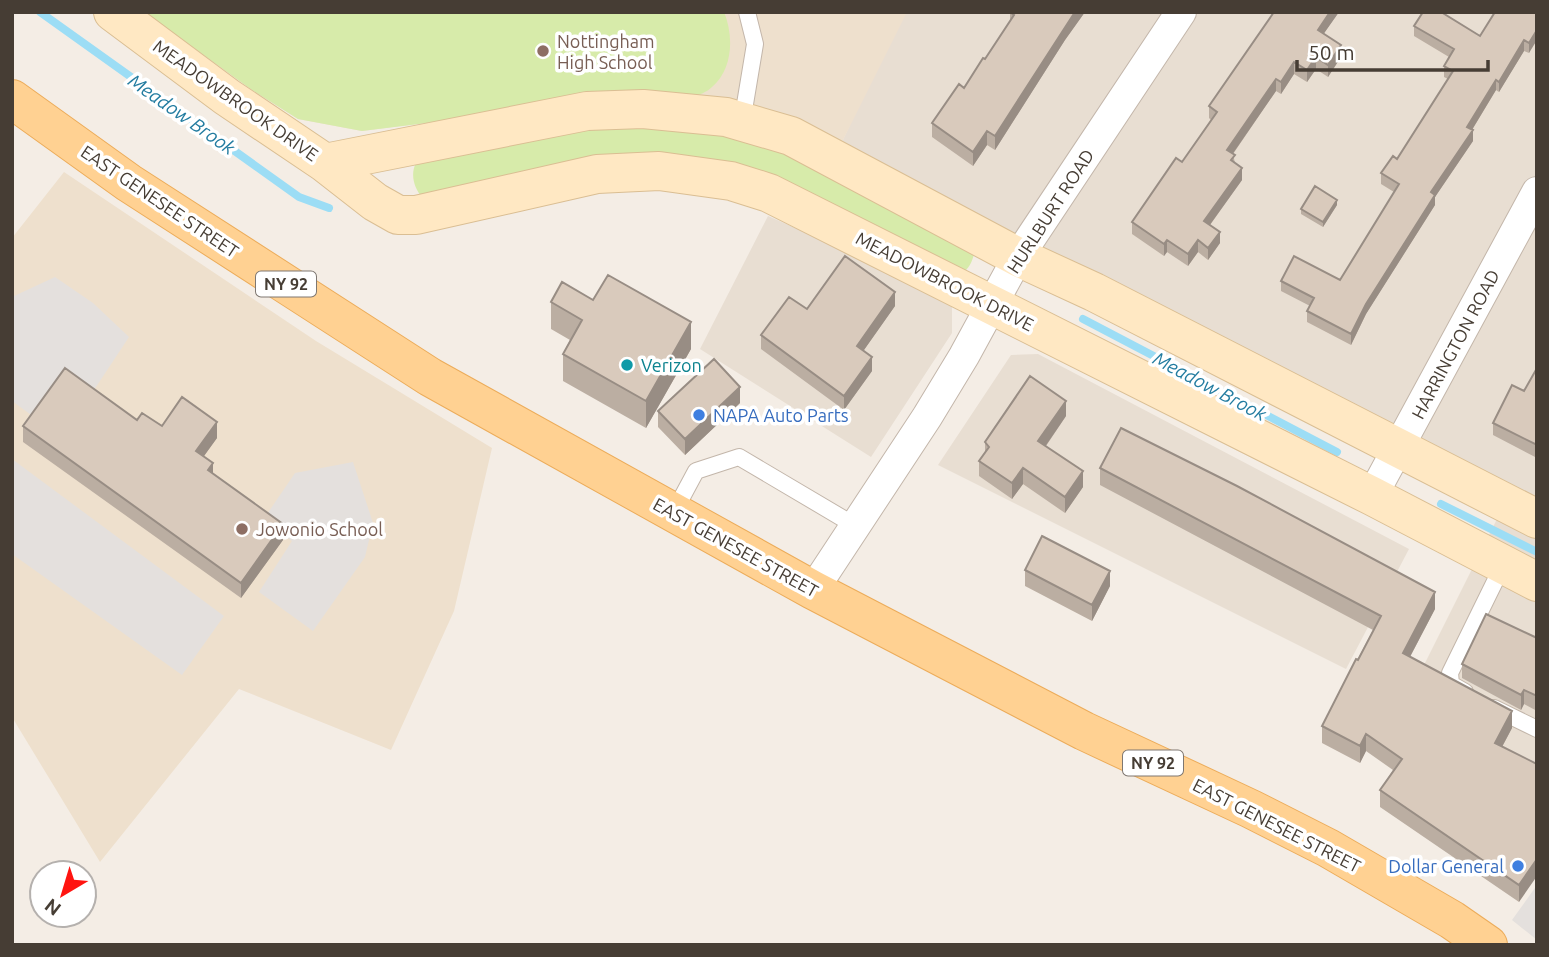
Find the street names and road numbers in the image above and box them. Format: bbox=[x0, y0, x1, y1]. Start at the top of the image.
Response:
street label: MEADOWBROOK DRIVE bbox=[150, 35, 322, 165]
street label: EAST GENESEE STREET bbox=[78, 141, 242, 261]
street label: HURLBURT ROAD bbox=[1002, 145, 1098, 277]
street label: MEADOWBROOK DRIVE bbox=[853, 227, 1037, 335]
street label: HARRINGTON ROAD bbox=[1407, 266, 1503, 422]
road number: NY 92 bbox=[256, 272, 316, 296]
street label: EAST GENESEE STREET bbox=[650, 493, 822, 601]
road number: NY 92 bbox=[1123, 750, 1183, 776]
street label: EAST GENESEE STREET bbox=[1190, 774, 1364, 876]

